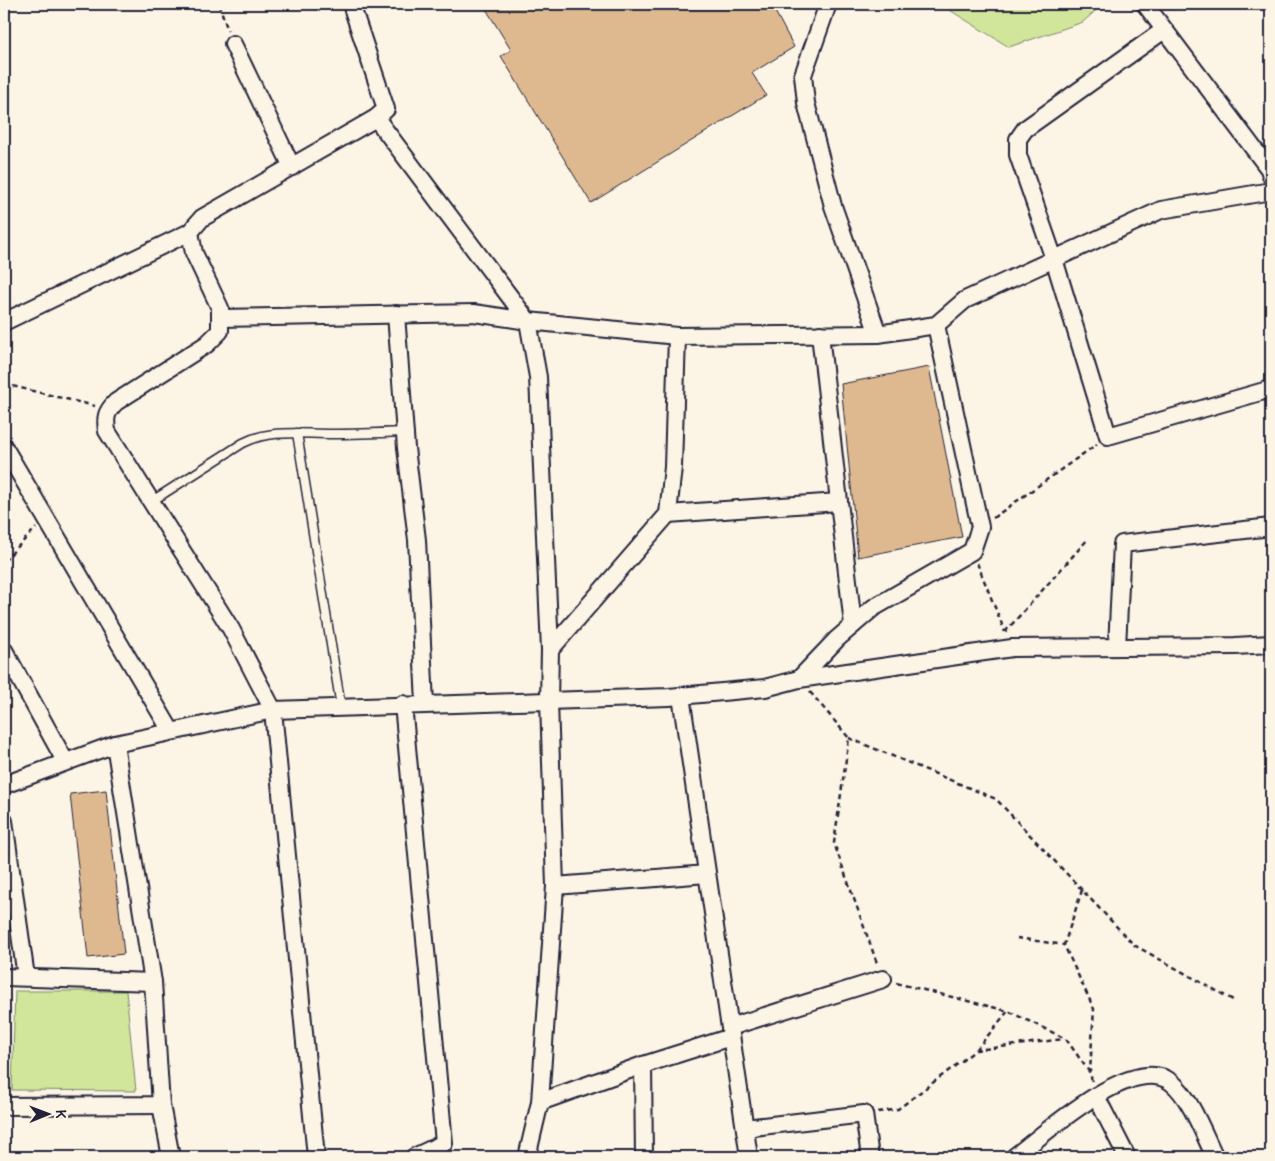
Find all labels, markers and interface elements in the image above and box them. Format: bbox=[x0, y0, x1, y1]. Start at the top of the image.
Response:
north arrow bbox=[22, 1088, 72, 1138]
text: K bbox=[52, 1109, 69, 1119]

